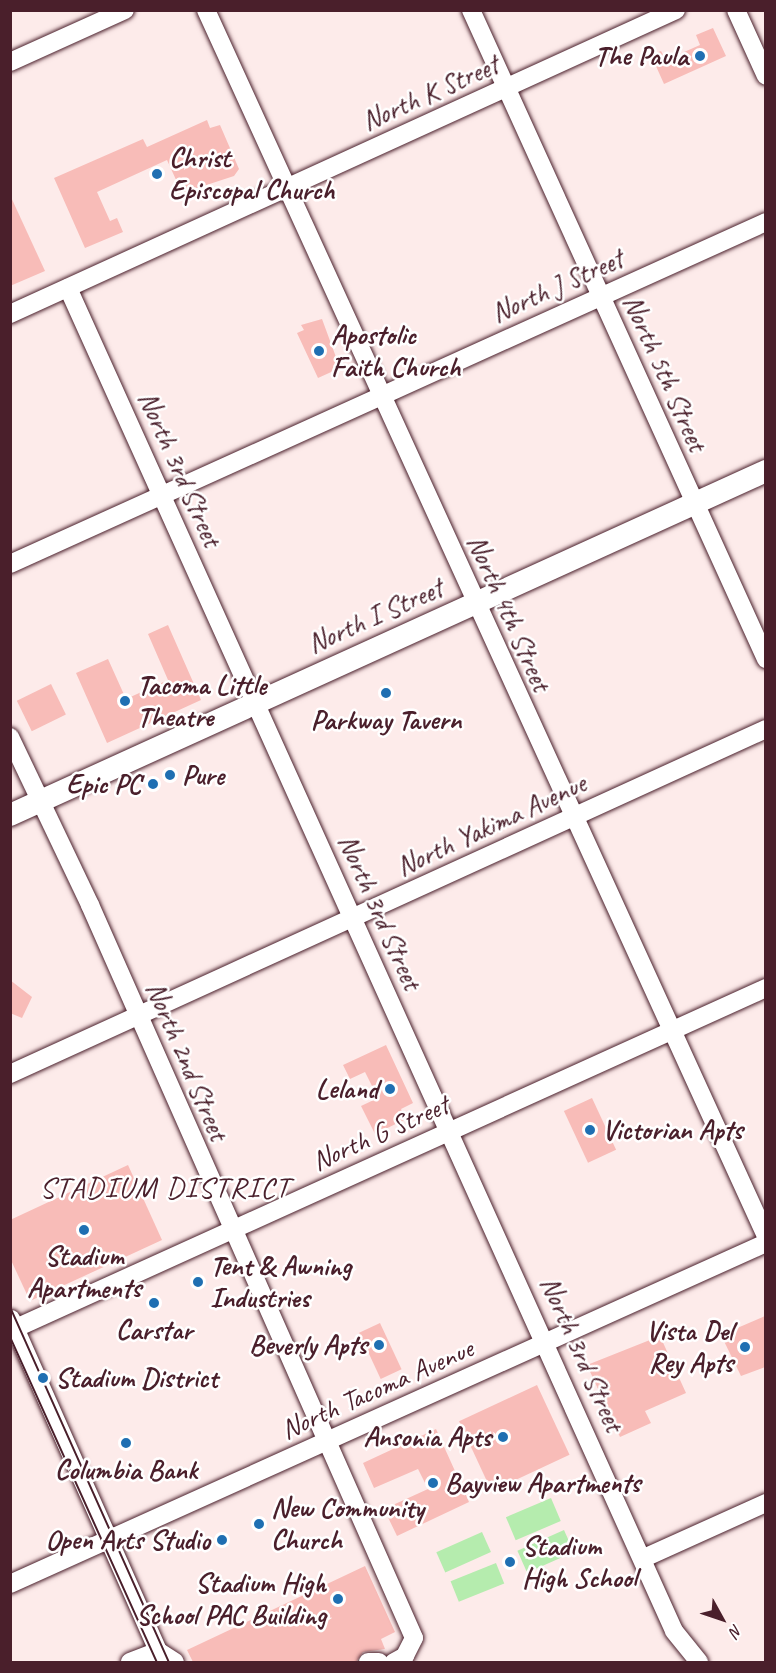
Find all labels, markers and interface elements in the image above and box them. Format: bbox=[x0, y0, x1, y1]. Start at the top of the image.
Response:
place label: The Paula bbox=[594, 39, 688, 73]
street label: North K Street bbox=[356, 48, 504, 138]
marker: The Paula bbox=[693, 49, 707, 63]
place label: Christ Episcopal Church bbox=[169, 141, 336, 207]
marker: Christ Episcopal Church bbox=[150, 167, 164, 181]
street label: North J Street bbox=[485, 242, 629, 330]
street label: North 5th Street bbox=[616, 290, 714, 456]
place label: Apostolic Faith Church bbox=[331, 318, 461, 384]
marker: Apostolic Faith Church bbox=[312, 344, 326, 358]
street label: North 3rd Street bbox=[131, 386, 229, 552]
street label: North 4th Street bbox=[460, 530, 558, 696]
street label: North I Street bbox=[302, 571, 448, 661]
place label: Tacoma Little Theatre bbox=[137, 668, 266, 734]
marker: Parkway Tavern bbox=[379, 686, 393, 700]
marker: Tacoma Little Theatre bbox=[118, 694, 132, 708]
place label: Parkway Tavern bbox=[310, 703, 462, 737]
place label: Pure bbox=[182, 758, 224, 792]
street label: North Yakima Avenue bbox=[391, 766, 591, 884]
place label: Epic PC bbox=[66, 767, 141, 801]
marker: Pure bbox=[163, 768, 177, 782]
marker: Epic PC bbox=[146, 777, 160, 791]
street label: North 3rd Street bbox=[331, 829, 429, 995]
street label: North 2nd Street bbox=[138, 976, 236, 1146]
place label: Leland bbox=[316, 1072, 378, 1106]
marker: Leland bbox=[383, 1082, 397, 1096]
street label: North G Street bbox=[306, 1088, 454, 1178]
place label: Victorian Apts bbox=[602, 1113, 742, 1147]
marker: Victorian Apts bbox=[583, 1123, 597, 1137]
district label: STADIUM DISTRICT bbox=[39, 1169, 291, 1205]
marker: Stadium Apartments bbox=[77, 1223, 91, 1237]
place label: Stadium Apartments bbox=[27, 1239, 141, 1305]
place label: Tent & Awning Industries bbox=[210, 1249, 351, 1315]
street label: North 3rd Street bbox=[533, 1271, 631, 1437]
marker: Tent & Awning Industries bbox=[191, 1275, 205, 1289]
marker: Carstar bbox=[147, 1296, 161, 1310]
place label: Carstar bbox=[116, 1313, 192, 1347]
place label: Vista Del Rey Apts bbox=[645, 1314, 733, 1380]
place label: Beverly Apts bbox=[249, 1328, 367, 1362]
street label: North Tacoma Avenue bbox=[275, 1331, 479, 1447]
marker: Beverly Apts bbox=[372, 1338, 386, 1352]
marker: Vista Del Rey Apts bbox=[738, 1340, 752, 1354]
place label: Stadium District bbox=[55, 1361, 217, 1395]
marker: Stadium District bbox=[36, 1371, 50, 1385]
place label: Ansonia Apts bbox=[363, 1420, 491, 1454]
marker: Ansonia Apts bbox=[496, 1430, 510, 1444]
marker: Columbia Bank bbox=[119, 1436, 133, 1450]
place label: Columbia Bank bbox=[54, 1453, 198, 1487]
place label: Bayview Apartments bbox=[445, 1466, 640, 1500]
marker: Bayview Apartments bbox=[426, 1476, 440, 1490]
place label: New Community Church bbox=[271, 1491, 423, 1557]
marker: New Community Church bbox=[252, 1517, 266, 1531]
place label: Open Arts Studio bbox=[45, 1523, 210, 1557]
place label: Stadium High School bbox=[522, 1529, 635, 1595]
marker: Open Arts Studio bbox=[215, 1533, 229, 1547]
marker: Stadium High School bbox=[503, 1555, 517, 1569]
place label: Stadium High School PAC Building bbox=[136, 1566, 326, 1632]
north arrow bbox=[692, 1589, 752, 1649]
marker: Stadium High School PAC Building bbox=[331, 1592, 345, 1606]
text: N bbox=[725, 1620, 747, 1641]

